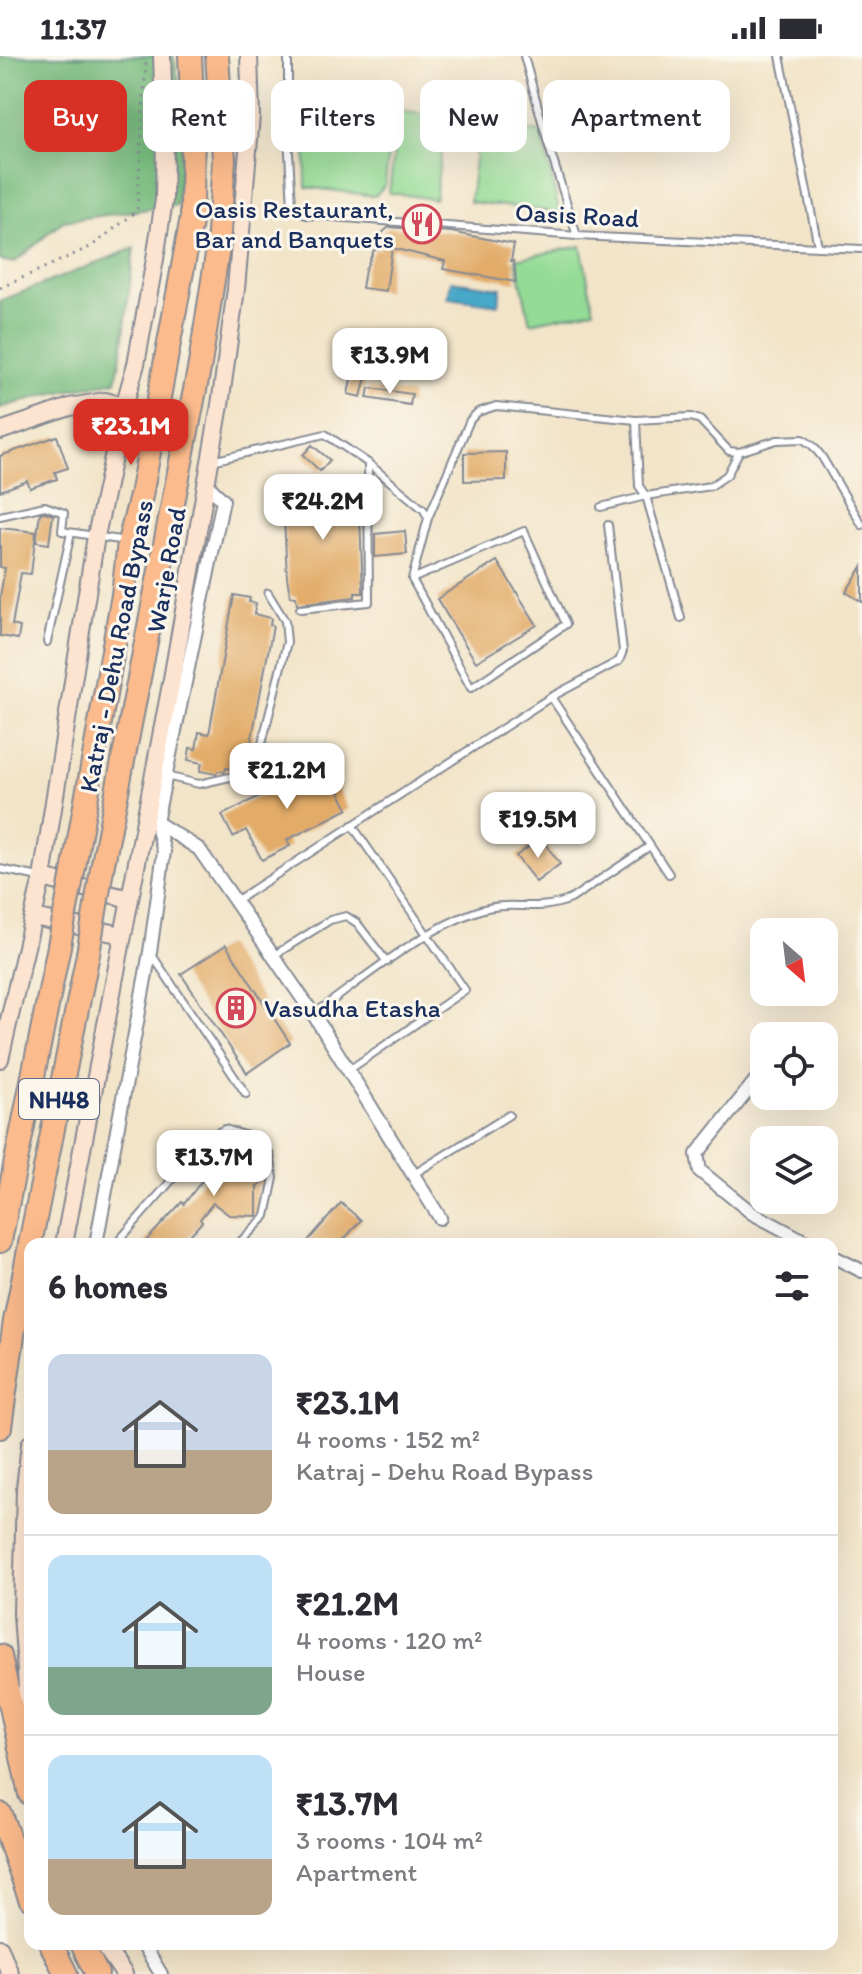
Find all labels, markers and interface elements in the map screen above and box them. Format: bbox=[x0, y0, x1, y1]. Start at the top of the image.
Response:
text: 11:37 bbox=[40, 10, 106, 47]
chip: Buy bbox=[24, 80, 127, 152]
chip: Rent bbox=[143, 80, 255, 152]
chip: Filters bbox=[271, 80, 404, 152]
chip: New bbox=[420, 80, 527, 152]
chip: Apartment bbox=[543, 80, 730, 152]
place label: Oasis Restaurant, Bar and Banquets bbox=[195, 193, 394, 255]
street label: Oasis Road bbox=[514, 196, 640, 234]
restaurant icon: Oasis Restaurant, Bar and Banquets bbox=[401, 203, 443, 245]
pin: ₹13.9M bbox=[325, 328, 455, 396]
text: ₹13.9M bbox=[350, 338, 430, 370]
pin: ₹23.1M bbox=[66, 399, 196, 467]
text: ₹23.1M bbox=[91, 409, 171, 441]
pin: ₹24.2M bbox=[258, 474, 388, 542]
text: ₹24.2M bbox=[282, 484, 364, 516]
street label: Katraj - Dehu Road Bypass bbox=[72, 497, 160, 795]
street label: Warje Road bbox=[139, 505, 193, 635]
pin: ₹21.2M bbox=[222, 743, 352, 811]
text: ₹21.2M bbox=[248, 753, 326, 785]
pin: ₹19.5M bbox=[473, 792, 603, 860]
text: ₹19.5M bbox=[499, 802, 577, 834]
north arrow bbox=[750, 918, 838, 1006]
map controls bbox=[750, 918, 838, 1214]
building icon: Vasudha Etasha bbox=[215, 987, 257, 1029]
place label: Vasudha Etasha bbox=[264, 992, 441, 1024]
button: locate bbox=[750, 1022, 838, 1110]
road number: NH48 bbox=[19, 1079, 99, 1119]
button: layers bbox=[750, 1126, 838, 1214]
pin: ₹13.7M bbox=[149, 1130, 279, 1198]
text: ₹13.7M bbox=[175, 1140, 253, 1172]
icon: filters bbox=[770, 1264, 814, 1308]
text: 6 homes bbox=[48, 1266, 168, 1307]
text: ₹23.1M bbox=[296, 1382, 400, 1423]
icon: home bbox=[112, 1386, 208, 1482]
text: 4 rooms · 152 m² bbox=[296, 1423, 480, 1455]
text: Katraj - Dehu Road Bypass bbox=[296, 1455, 593, 1487]
text: ₹21.2M bbox=[296, 1583, 399, 1624]
icon: home bbox=[112, 1587, 208, 1683]
text: 4 rooms · 120 m² bbox=[296, 1624, 482, 1656]
text: House bbox=[296, 1656, 366, 1688]
text: ₹13.7M bbox=[296, 1783, 399, 1824]
icon: home bbox=[112, 1787, 208, 1883]
text: 3 rooms · 104 m² bbox=[296, 1824, 483, 1856]
text: Apartment bbox=[296, 1856, 417, 1888]

